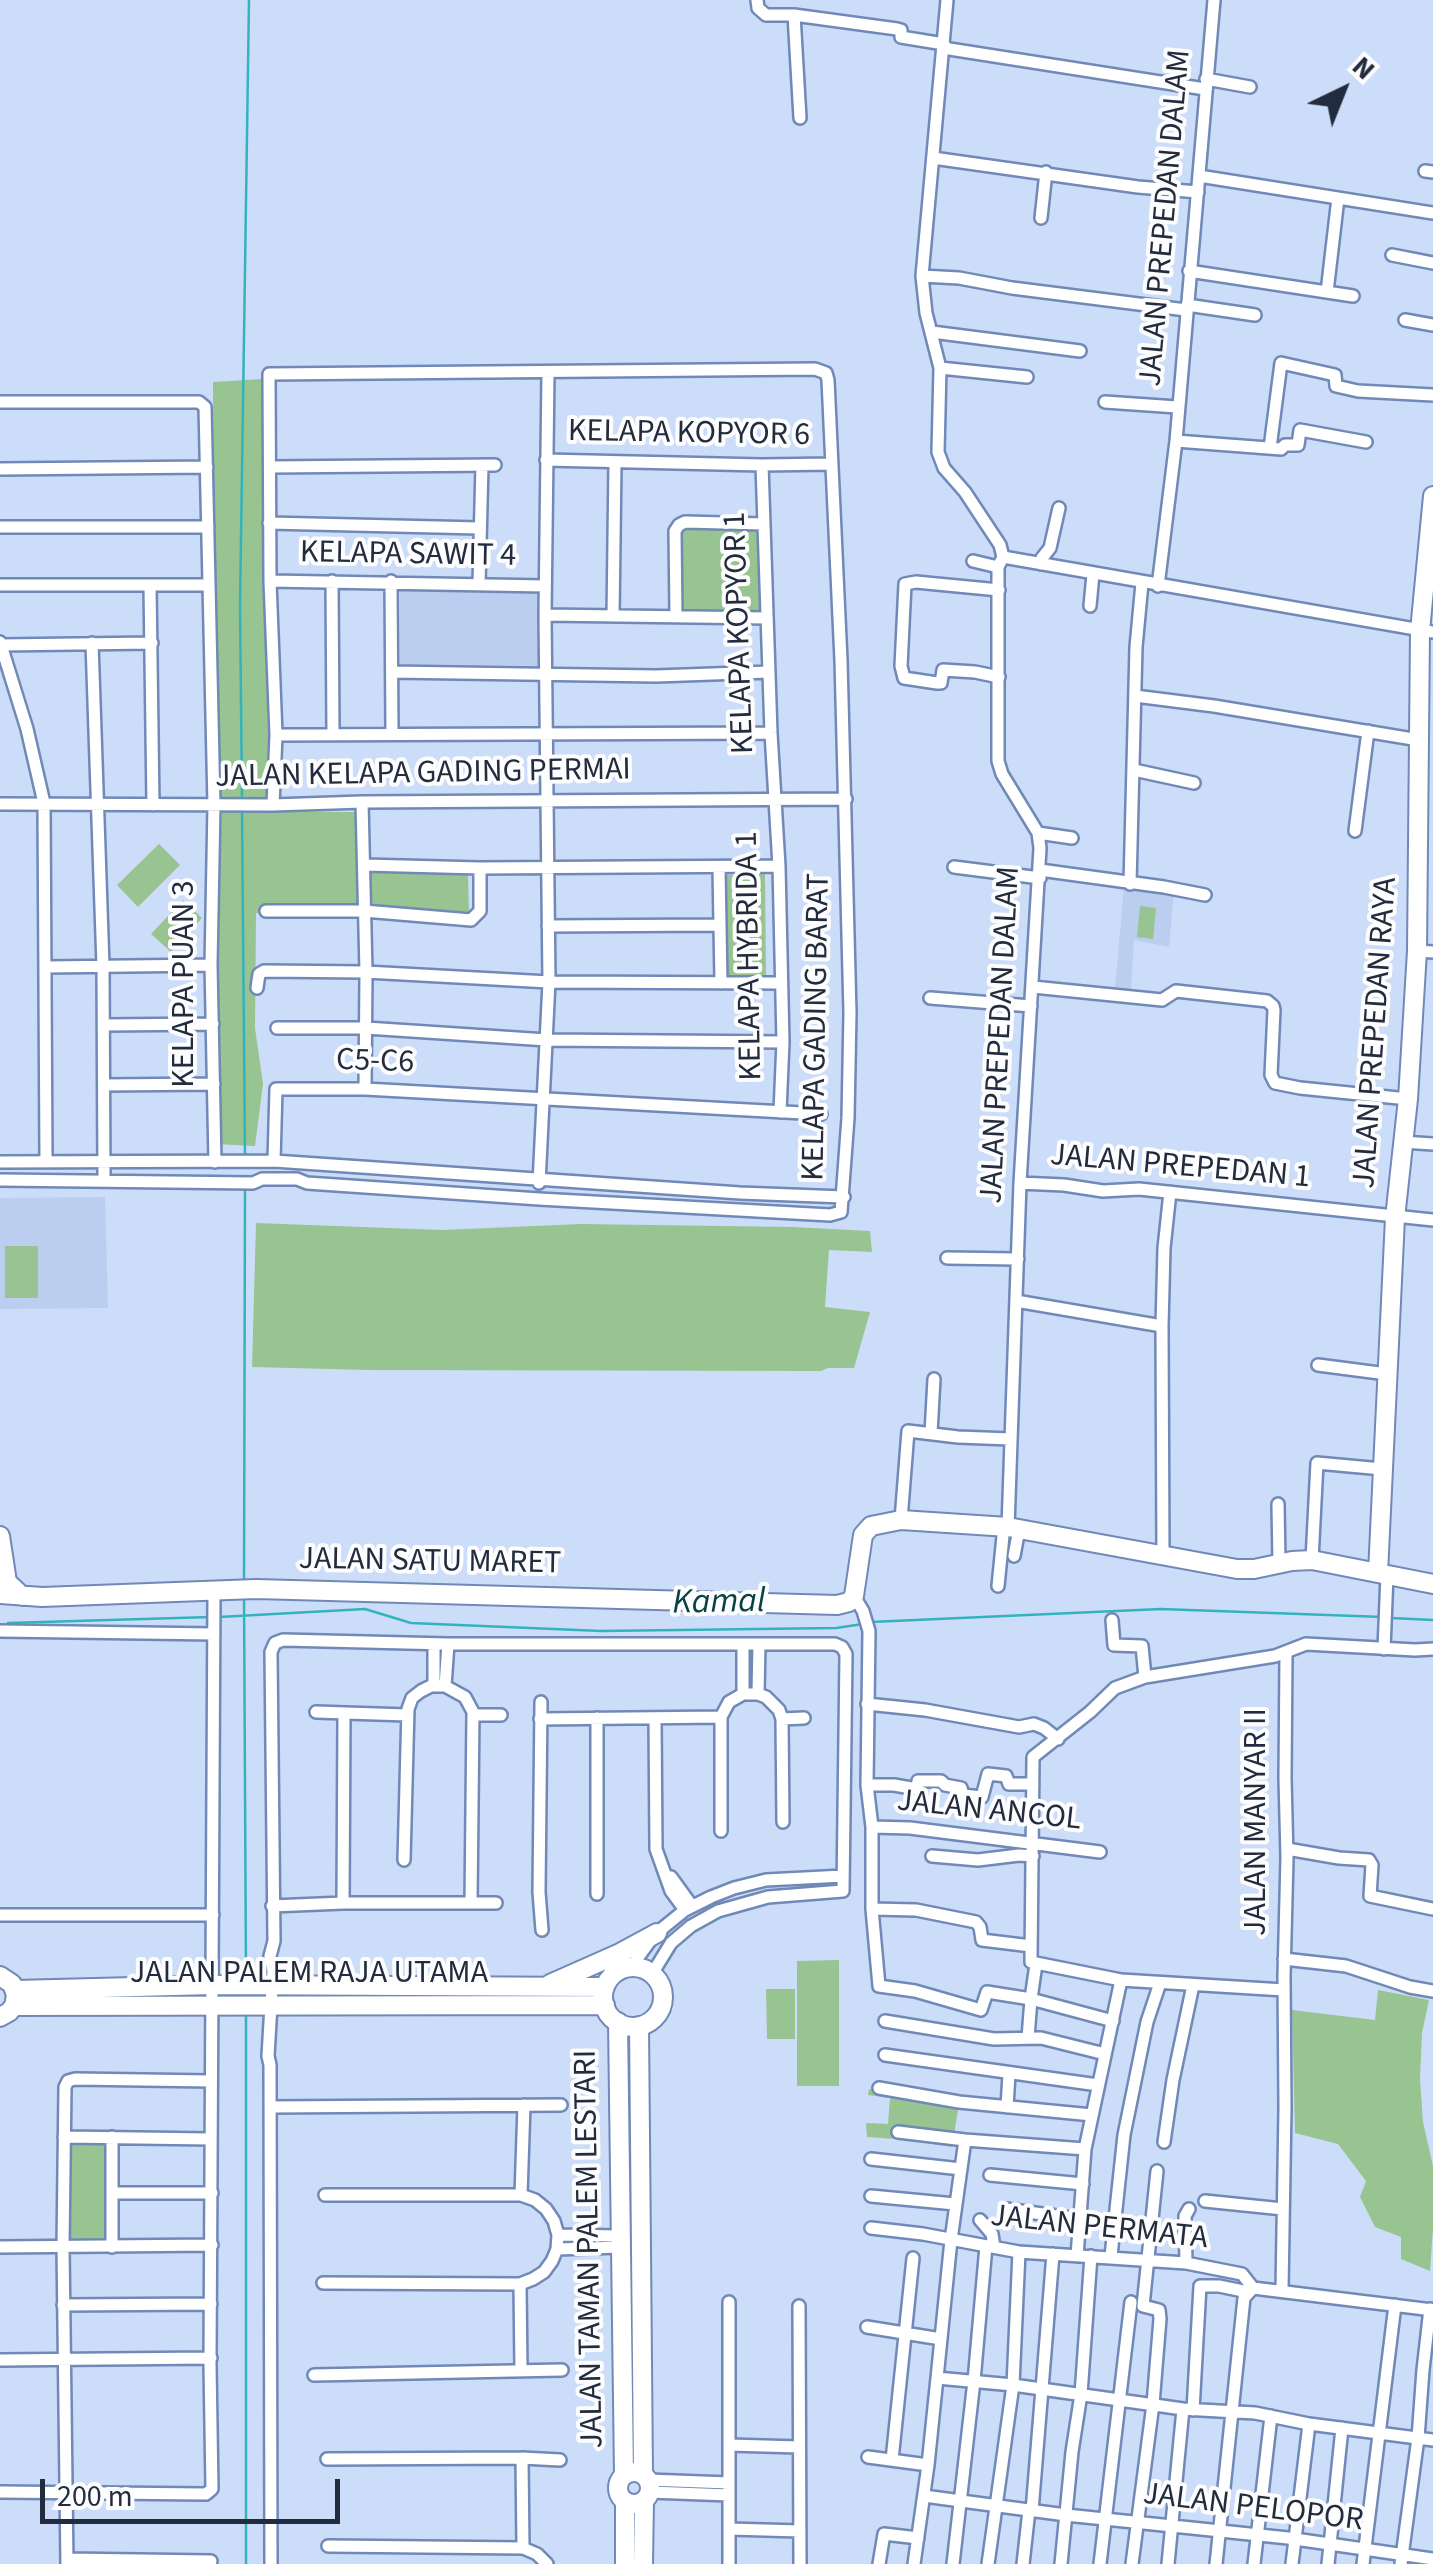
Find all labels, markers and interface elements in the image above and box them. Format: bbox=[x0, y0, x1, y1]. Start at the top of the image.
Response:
north arrow bbox=[1293, 40, 1393, 140]
text: N bbox=[1343, 47, 1384, 89]
street label: JALAN PREPEDAN DALAM bbox=[1133, 48, 1201, 388]
street label: KELAPA KOPYOR 6 bbox=[568, 414, 810, 456]
street label: KELAPA KOPYOR 1 bbox=[718, 511, 764, 755]
street label: KELAPA SAWIT 4 bbox=[300, 535, 516, 577]
street label: JALAN KELAPA GADING PERMAI bbox=[215, 752, 631, 798]
street label: KELAPA HYBRIDA 1 bbox=[730, 831, 772, 1081]
street label: JALAN PREPEDAN DALAM bbox=[974, 865, 1030, 1205]
street label: KELAPA GADING BARAT bbox=[796, 873, 840, 1181]
street label: JALAN PREPEDAN RAYA bbox=[1347, 876, 1407, 1190]
street label: KELAPA PUAN 3 bbox=[167, 880, 205, 1088]
street label: C5-C6 bbox=[335, 1042, 415, 1084]
street label: JALAN PREPEDAN 1 bbox=[1048, 1138, 1312, 1198]
street label: JALAN SATU MARET bbox=[298, 1542, 562, 1584]
water label: Kamal bbox=[672, 1582, 766, 1626]
street label: JALAN MANYAR II bbox=[1239, 1708, 1277, 1936]
street label: JALAN ANCOL bbox=[895, 1783, 1083, 1841]
street label: JALAN PALEM RAJA UTAMA bbox=[130, 1956, 488, 1994]
street label: JALAN TAMAN PALEM LESTARI bbox=[568, 2049, 614, 2449]
street label: JALAN PERMATA bbox=[989, 2199, 1209, 2259]
scale bar bbox=[45, 2459, 345, 2521]
text: 200 m bbox=[57, 2475, 133, 2518]
street label: JALAN PELOPOR bbox=[1141, 2476, 1365, 2542]

